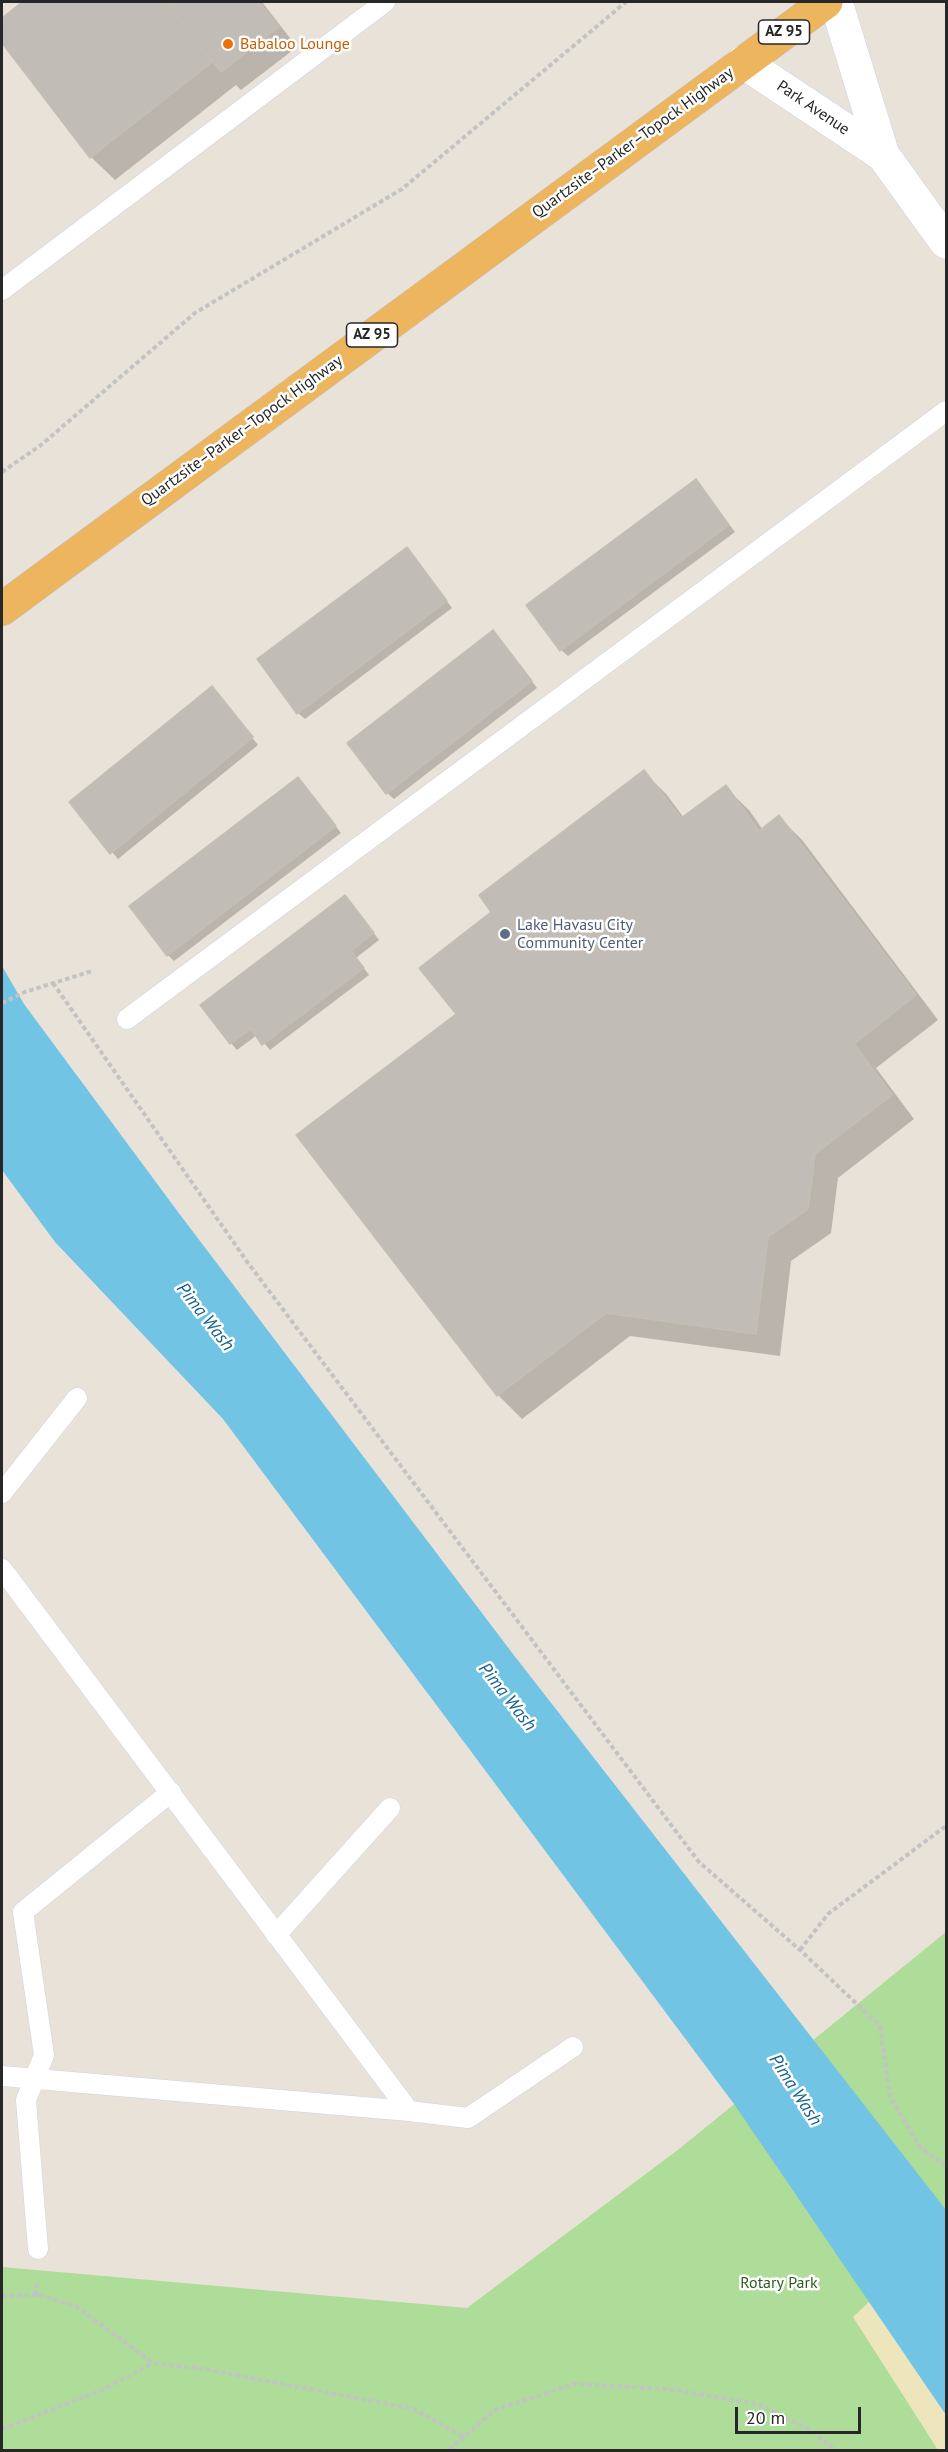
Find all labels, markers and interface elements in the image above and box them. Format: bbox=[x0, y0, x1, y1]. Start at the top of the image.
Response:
road number: AZ 95 bbox=[758, 20, 810, 44]
place label: Babaloo Lounge bbox=[240, 34, 350, 54]
marker: Babaloo Lounge bbox=[221, 37, 235, 51]
street label: Quartzsite–Parker–Topock Highway bbox=[529, 63, 737, 223]
street label: Park Avenue bbox=[773, 77, 853, 139]
road number: AZ 95 bbox=[346, 323, 398, 347]
street label: Quartzsite–Parker–Topock Highway bbox=[138, 351, 346, 511]
place label: Lake Havasu City Community Center bbox=[517, 915, 643, 953]
marker: Lake Havasu City Community Center bbox=[498, 927, 512, 941]
water label: Pima Wash bbox=[172, 1279, 238, 1355]
water label: Pima Wash bbox=[474, 1659, 540, 1735]
water label: Pima Wash bbox=[764, 2050, 826, 2130]
park label: Rotary Park bbox=[740, 2273, 818, 2293]
scale bar bbox=[738, 2395, 864, 2433]
text: 20 m bbox=[746, 2406, 785, 2429]

